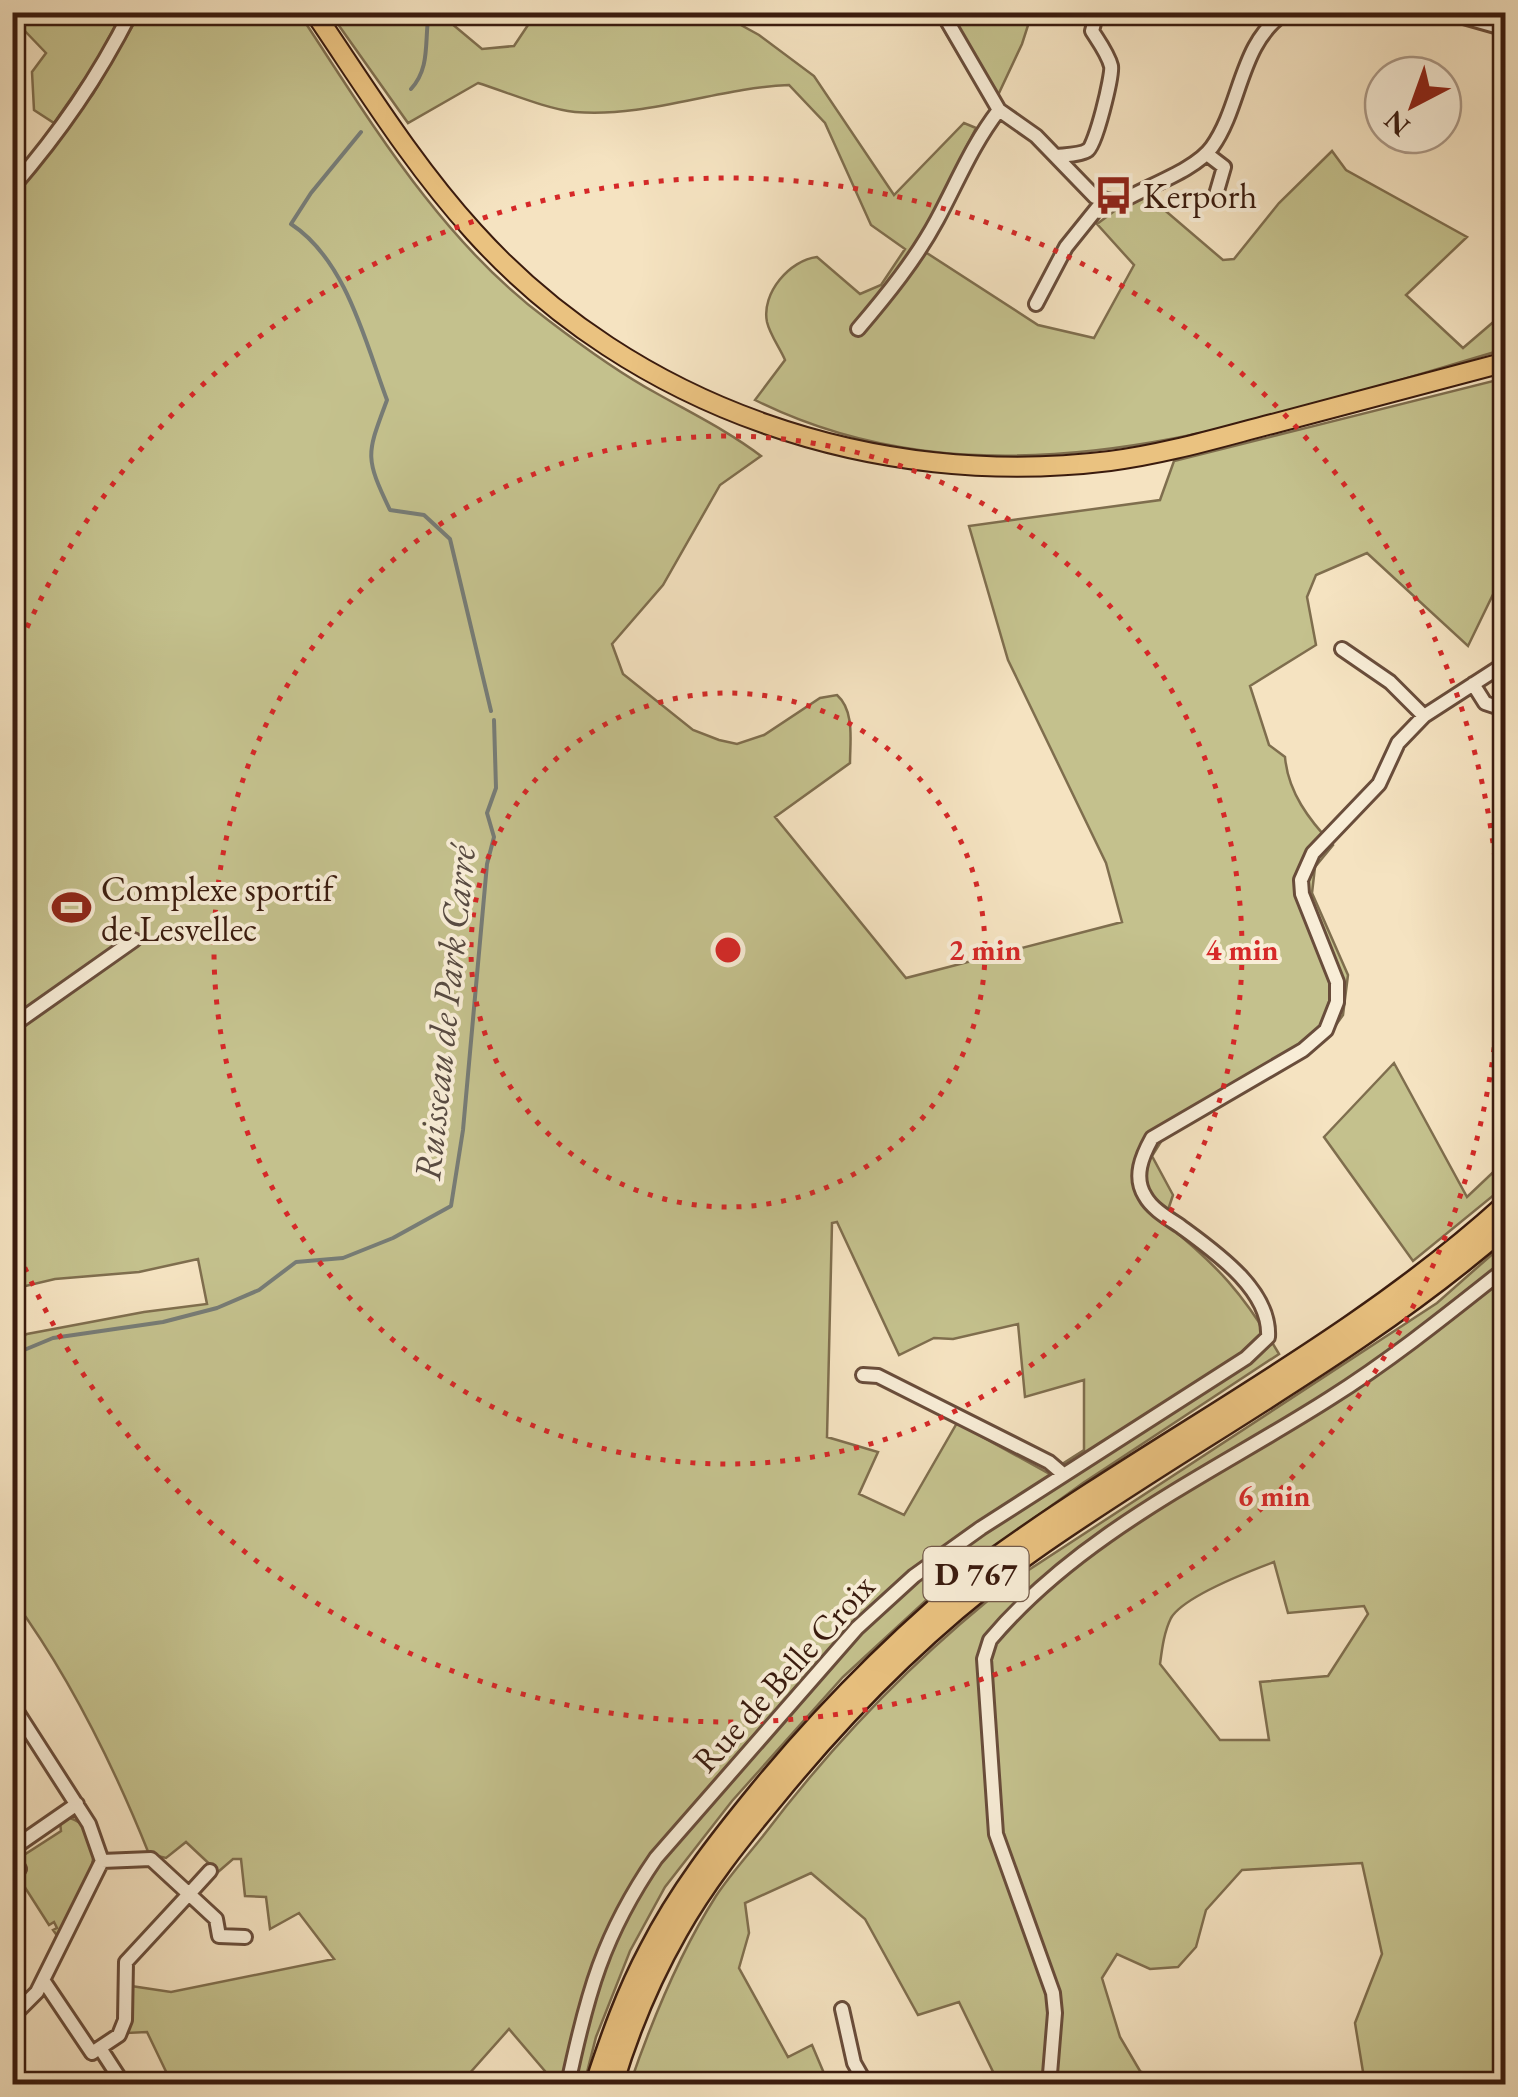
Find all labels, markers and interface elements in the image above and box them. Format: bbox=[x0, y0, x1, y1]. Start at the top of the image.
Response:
north arrow bbox=[1363, 55, 1463, 155]
text: N bbox=[1376, 103, 1417, 145]
place label: Kerporh bbox=[1143, 173, 1257, 218]
bus stop icon: Kerporh bbox=[1092, 174, 1134, 216]
water label: Ruisseau de Park Carré bbox=[402, 840, 486, 1183]
place label: Complexe sportif de Lesvellec bbox=[101, 866, 337, 951]
sports icon: Complexe sportif de Lesvellec bbox=[50, 887, 92, 929]
text: 2 min bbox=[948, 930, 1022, 969]
text: 4 min bbox=[1205, 930, 1279, 969]
centre of rings bbox=[710, 932, 746, 968]
text: 6 min bbox=[1237, 1476, 1311, 1515]
road number: D 767 bbox=[924, 1547, 1028, 1601]
street label: Rue de Belle Croix bbox=[682, 1564, 884, 1782]

